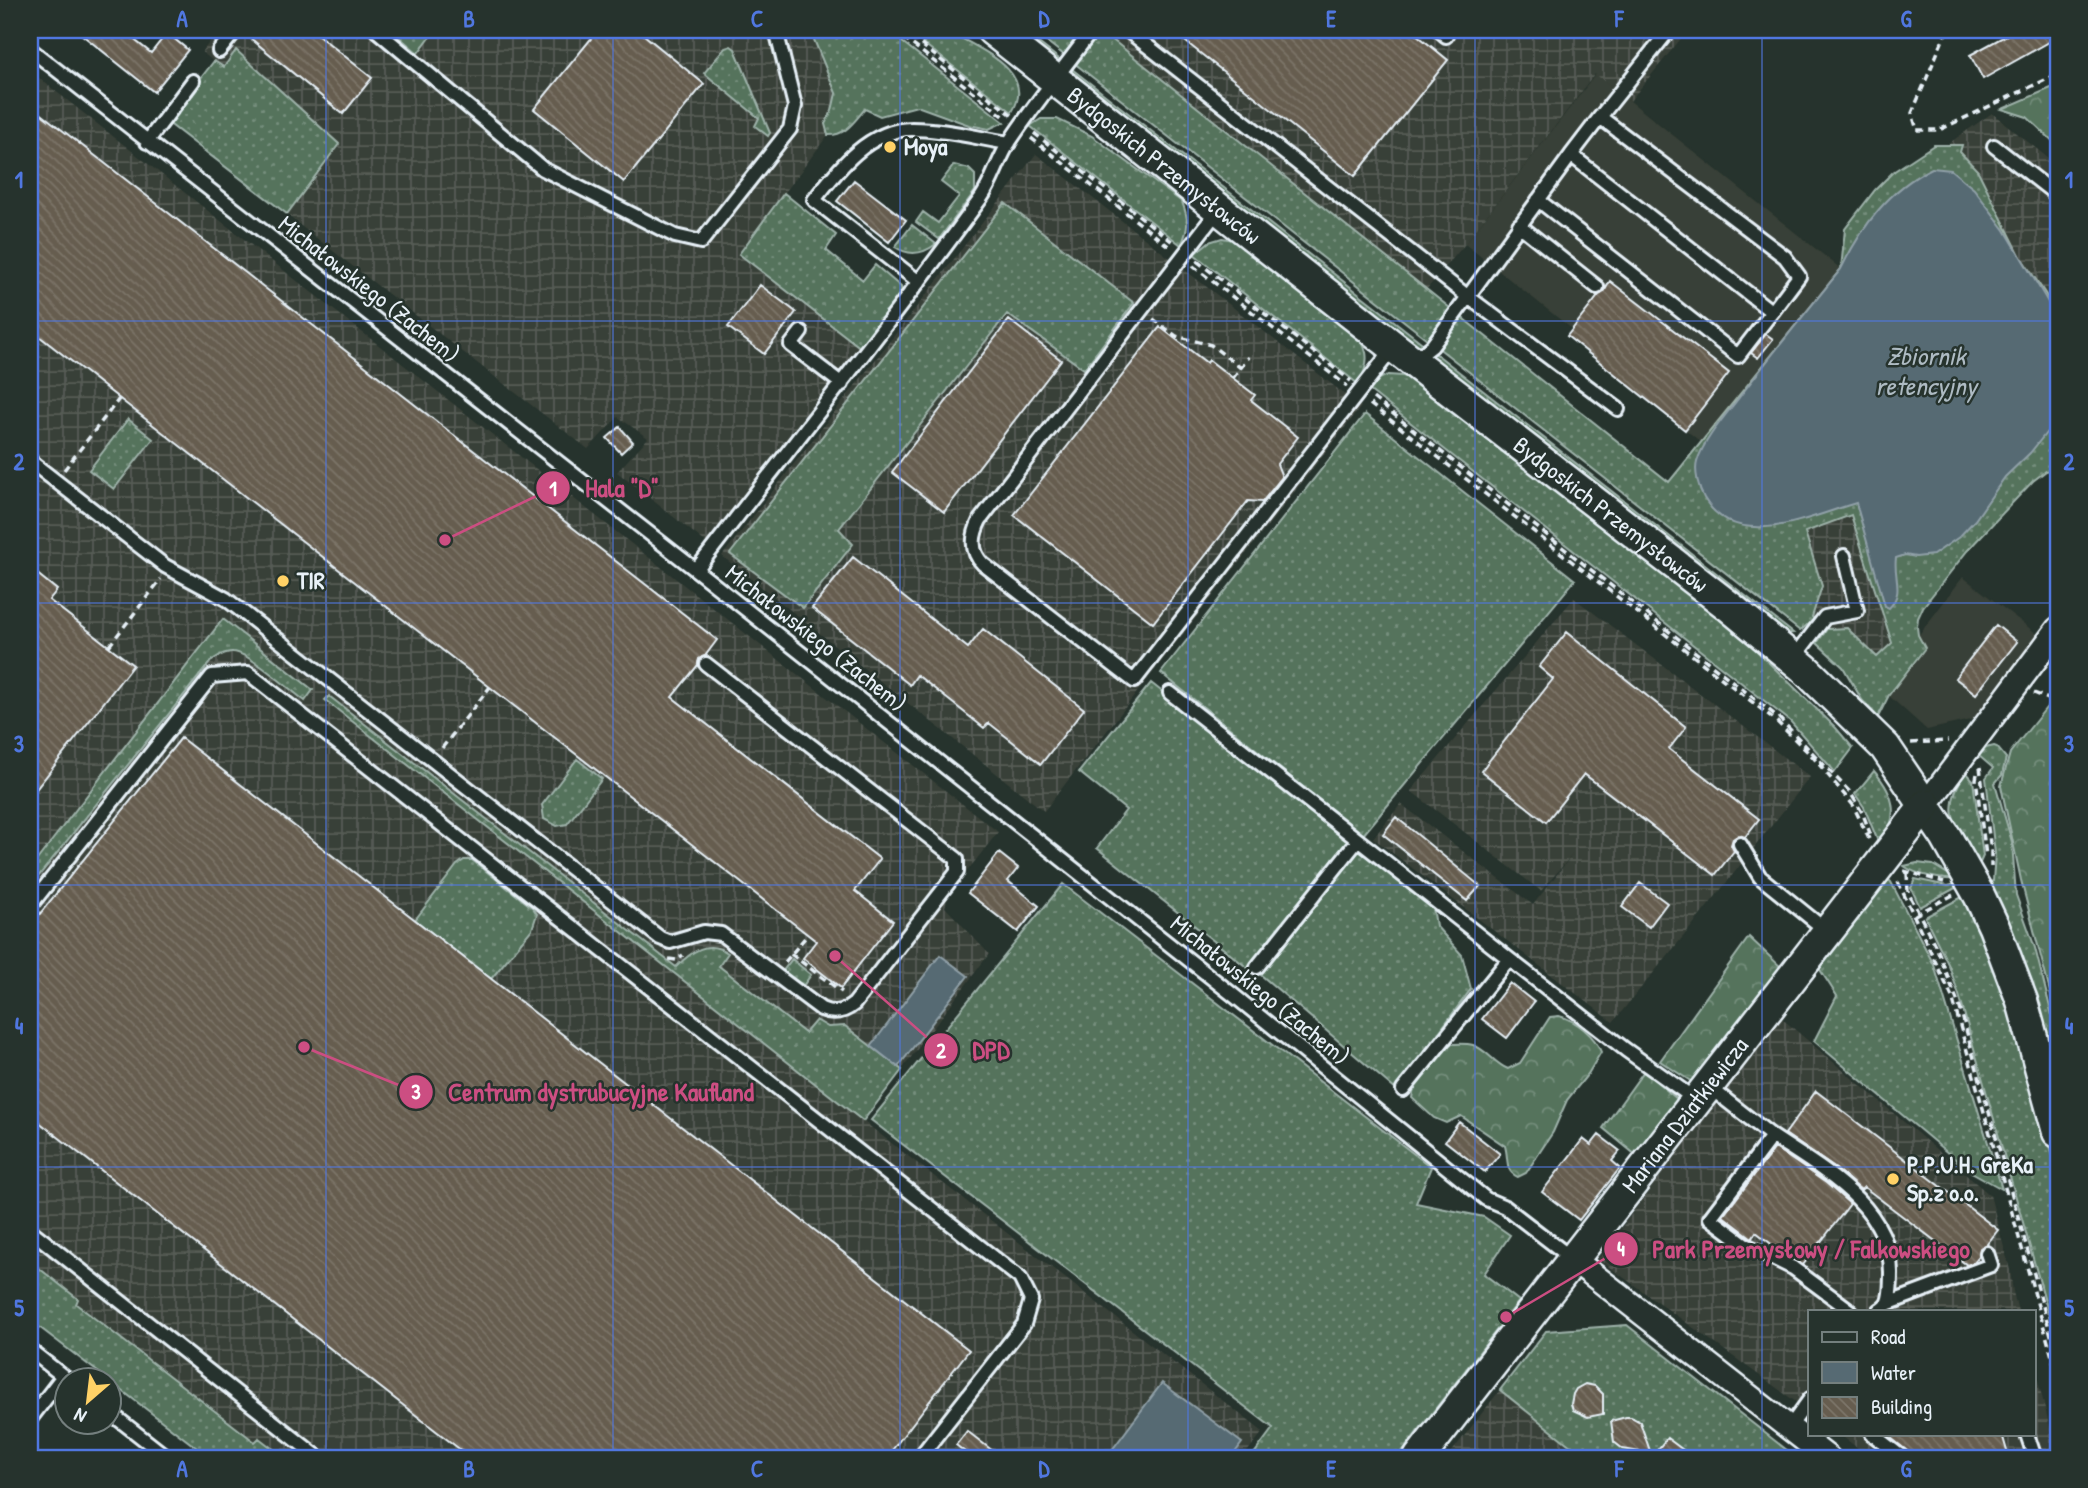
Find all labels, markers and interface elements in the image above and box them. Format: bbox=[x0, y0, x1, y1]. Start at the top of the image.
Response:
text: A bbox=[176, 3, 188, 34]
text: B bbox=[463, 3, 475, 34]
text: C bbox=[751, 3, 763, 34]
text: D bbox=[1039, 3, 1051, 34]
text: E bbox=[1326, 3, 1337, 34]
text: F bbox=[1614, 3, 1625, 34]
text: G bbox=[1900, 3, 1912, 34]
street label: Bydgoskich Przemysłowców bbox=[1061, 79, 1268, 251]
place label: Moya bbox=[904, 130, 948, 163]
marker: Moya bbox=[882, 139, 898, 155]
text: 1 bbox=[15, 164, 23, 195]
text: 1 bbox=[2065, 164, 2073, 195]
street label: Michałowskiego (Zachem) bbox=[272, 207, 467, 369]
water label: Zbiornik retencyjny bbox=[1875, 338, 1980, 404]
street label: Bydgoskich Przemysłowców bbox=[1507, 428, 1715, 599]
text: 2 bbox=[14, 446, 25, 477]
text: 2 bbox=[2064, 446, 2075, 477]
callout: Hala "D" bbox=[536, 465, 672, 512]
text: Hala "D" bbox=[585, 470, 659, 505]
text: 1 bbox=[549, 474, 557, 503]
street label: Michałowskiego (Zachem) bbox=[719, 556, 914, 718]
place label: TIR bbox=[296, 564, 325, 596]
marker: TIR bbox=[275, 573, 291, 589]
text: 3 bbox=[14, 728, 24, 759]
text: 3 bbox=[2064, 728, 2074, 759]
street label: Michałowskiego (Zachem) bbox=[1164, 907, 1357, 1071]
text: 4 bbox=[15, 1010, 24, 1041]
text: 4 bbox=[2065, 1010, 2074, 1041]
callout: DPD bbox=[924, 1027, 1024, 1074]
street label: Mariana Dziatkiewicza bbox=[1614, 1030, 1755, 1199]
text: DPD bbox=[972, 1032, 1010, 1067]
text: 2 bbox=[936, 1036, 946, 1065]
callout: Centrum dystrubucyjne Kaufland bbox=[399, 1068, 768, 1115]
text: Centrum dystrubucyjne Kaufland bbox=[448, 1074, 755, 1110]
text: 3 bbox=[411, 1077, 421, 1106]
place label: P.P.U.H. GreKa Sp.z o.o. bbox=[1907, 1148, 2033, 1209]
marker: P.P.U.H. GreKa Sp.z o.o. bbox=[1885, 1171, 1901, 1187]
callout: Park Przemysłowy / Falkowskiego bbox=[1603, 1225, 1984, 1272]
text: Park Przemysłowy / Falkowskiego bbox=[1652, 1231, 1970, 1267]
text: 4 bbox=[1617, 1234, 1625, 1263]
text: 5 bbox=[14, 1292, 24, 1323]
text: 5 bbox=[2064, 1292, 2074, 1323]
legend bbox=[1808, 1310, 2036, 1436]
text: Road bbox=[1871, 1322, 1905, 1351]
text: Water bbox=[1871, 1358, 1916, 1387]
north arrow bbox=[52, 1366, 122, 1436]
text: Building bbox=[1871, 1392, 1932, 1421]
text: N bbox=[69, 1402, 91, 1430]
text: A bbox=[176, 1453, 188, 1484]
text: B bbox=[463, 1453, 475, 1484]
text: C bbox=[751, 1453, 763, 1484]
text: D bbox=[1039, 1453, 1051, 1484]
text: E bbox=[1326, 1453, 1337, 1484]
text: F bbox=[1614, 1453, 1625, 1484]
text: G bbox=[1900, 1453, 1912, 1484]

